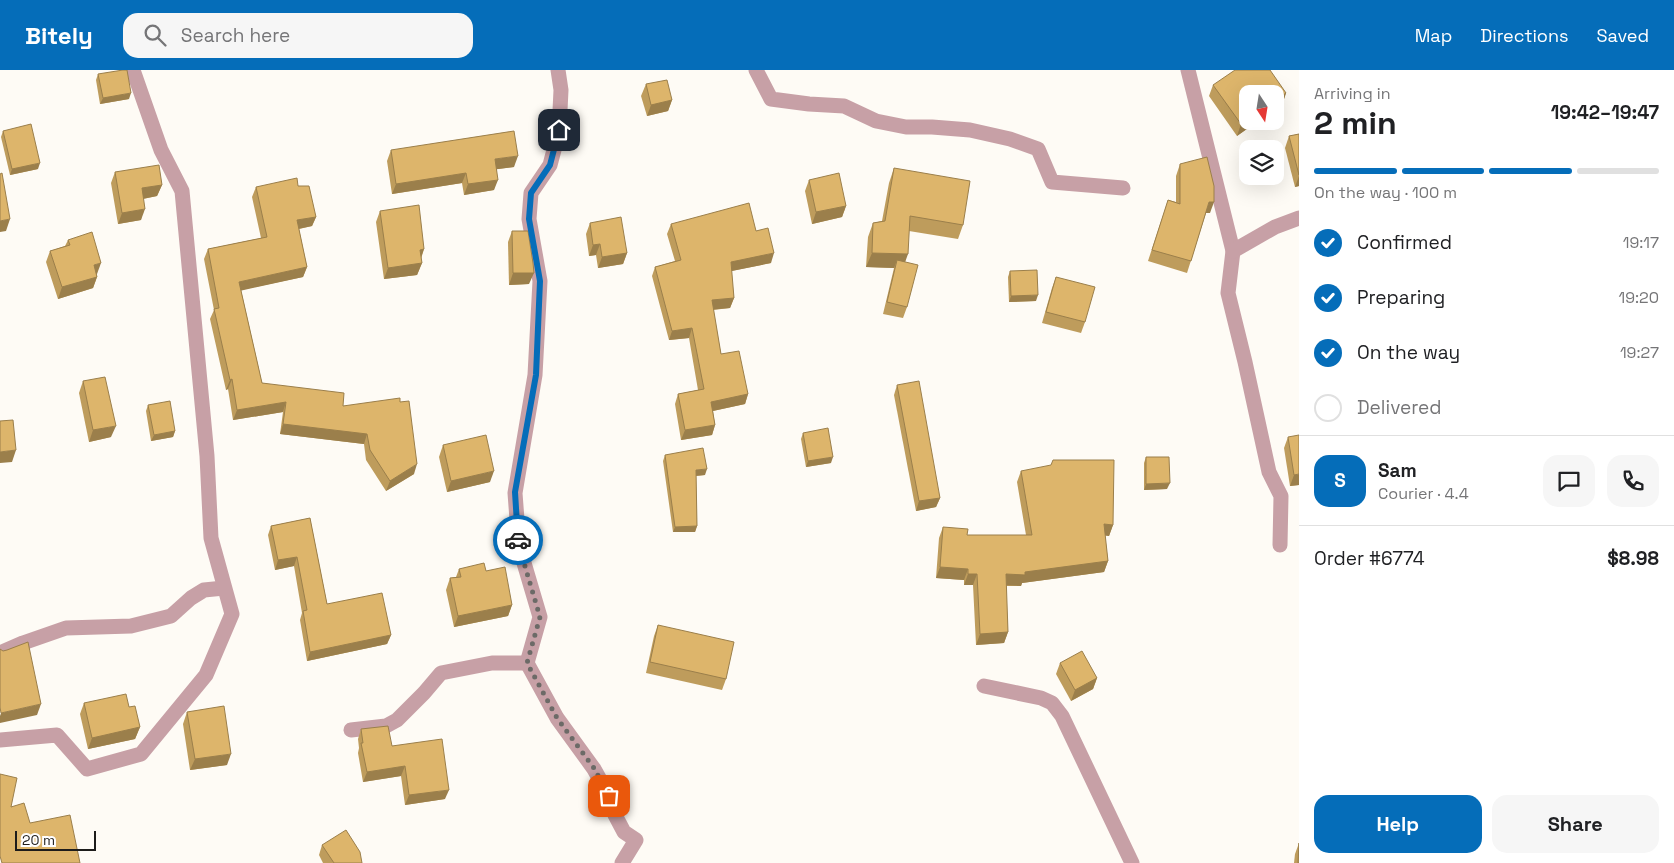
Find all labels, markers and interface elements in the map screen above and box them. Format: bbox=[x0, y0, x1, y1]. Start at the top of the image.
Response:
search box bbox=[123, 13, 473, 58]
text: Bitely bbox=[25, 20, 93, 51]
icon: search bbox=[141, 21, 169, 49]
text: Search here bbox=[181, 23, 290, 48]
text: Map bbox=[1415, 24, 1452, 47]
text: Directions bbox=[1480, 24, 1569, 47]
text: Saved bbox=[1597, 24, 1649, 47]
text: Arriving in bbox=[1314, 83, 1391, 104]
north arrow bbox=[1239, 85, 1284, 130]
map controls bbox=[1239, 85, 1284, 185]
text: 19:42–19:47 bbox=[1551, 100, 1659, 125]
text: 2 min bbox=[1314, 103, 1397, 143]
pin bbox=[538, 109, 580, 151]
icon: home bbox=[545, 116, 573, 144]
button: layers bbox=[1239, 140, 1284, 185]
text: On the way · 100 m bbox=[1314, 182, 1457, 203]
icon: check bbox=[1314, 229, 1342, 257]
text: Confirmed bbox=[1357, 230, 1452, 255]
text: 19:17 bbox=[1623, 232, 1659, 253]
icon: check bbox=[1314, 284, 1342, 312]
text: Preparing bbox=[1357, 285, 1445, 310]
text: 19:20 bbox=[1619, 287, 1659, 308]
icon: check bbox=[1314, 339, 1342, 367]
text: On the way bbox=[1357, 340, 1460, 365]
text: 19:27 bbox=[1620, 342, 1659, 363]
text: Delivered bbox=[1357, 395, 1442, 420]
button: chat bbox=[1543, 455, 1595, 507]
button: phone bbox=[1607, 455, 1659, 507]
text: Sam bbox=[1378, 458, 1417, 483]
text: S bbox=[1334, 468, 1346, 493]
text: Courier · 4.4 bbox=[1378, 483, 1469, 504]
courier bbox=[493, 515, 543, 565]
icon: car bbox=[504, 526, 532, 554]
text: Order #6774 bbox=[1314, 546, 1425, 571]
text: $8.98 bbox=[1607, 546, 1659, 571]
pin bbox=[588, 775, 630, 817]
icon: bag bbox=[595, 782, 623, 810]
button: Help bbox=[1314, 795, 1482, 853]
button: Share bbox=[1492, 795, 1659, 853]
scale bar bbox=[15, 828, 96, 851]
text: 20 m bbox=[22, 831, 55, 849]

